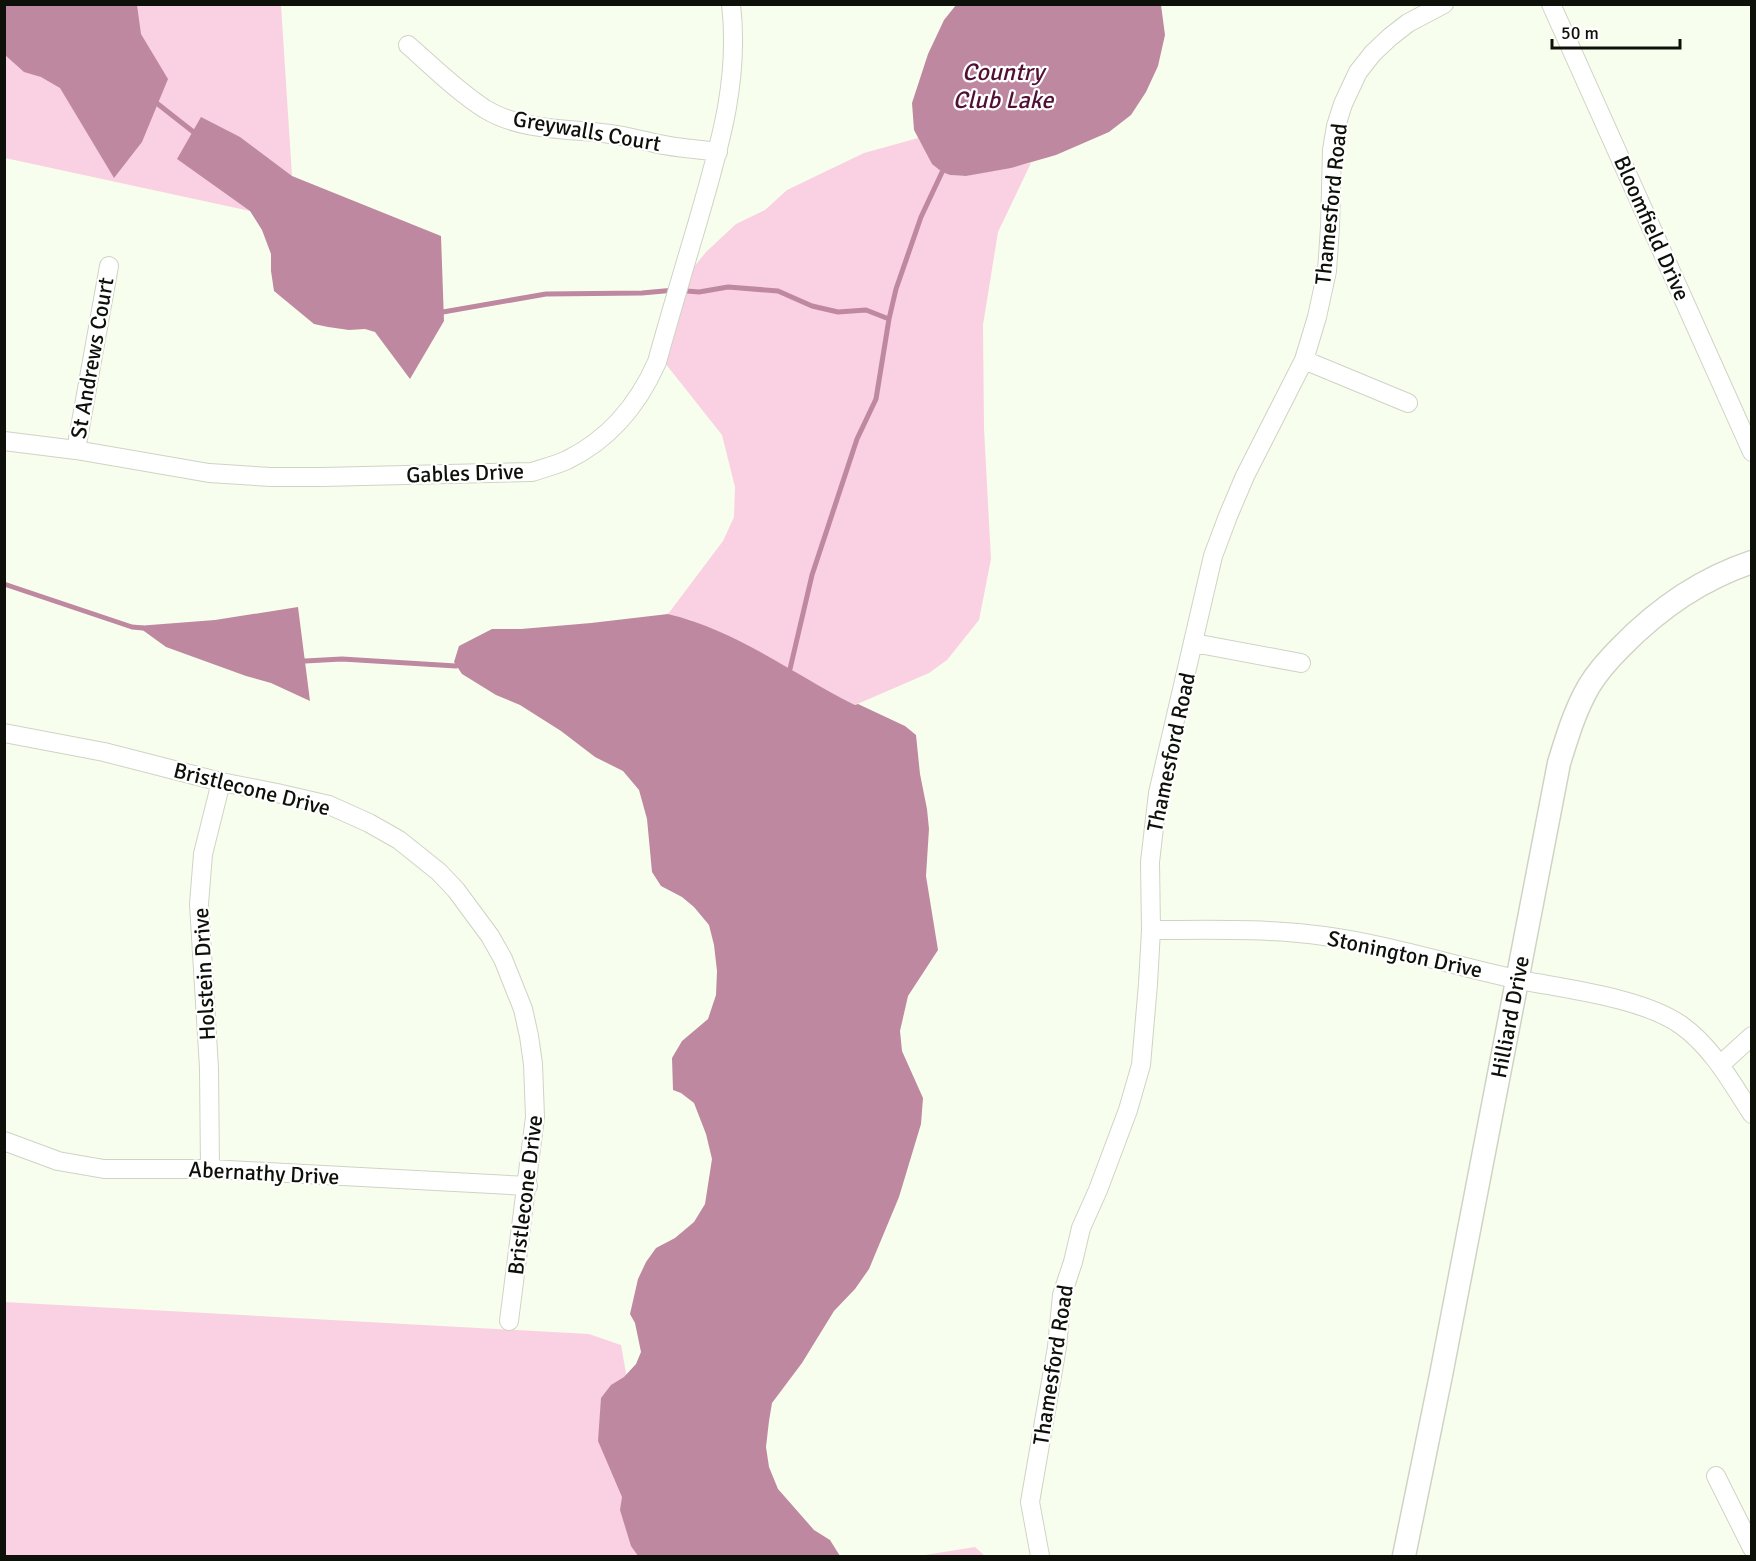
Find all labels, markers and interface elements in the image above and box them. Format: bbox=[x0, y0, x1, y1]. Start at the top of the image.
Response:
scale bar bbox=[1552, 12, 1680, 50]
text: 50 m bbox=[1561, 22, 1599, 44]
water label: Country Club Lake bbox=[953, 57, 1054, 115]
street label: Greywalls Court bbox=[511, 105, 663, 157]
street label: Thamesford Road bbox=[1309, 122, 1353, 286]
street label: Bloomfield Drive bbox=[1608, 151, 1696, 305]
street label: St Andrews Court bbox=[65, 275, 120, 441]
street label: Gables Drive bbox=[406, 457, 524, 489]
street label: Thamesford Road bbox=[1141, 670, 1201, 834]
street label: Bristlecone Drive bbox=[171, 756, 333, 822]
street label: Holstein Drive bbox=[187, 907, 221, 1041]
street label: Stonington Drive bbox=[1325, 924, 1485, 984]
street label: Hilliard Drive bbox=[1485, 954, 1535, 1080]
street label: Bristlecone Drive bbox=[502, 1114, 548, 1276]
street label: Abernathy Drive bbox=[188, 1156, 340, 1190]
street label: Thamesford Road bbox=[1027, 1283, 1079, 1447]

